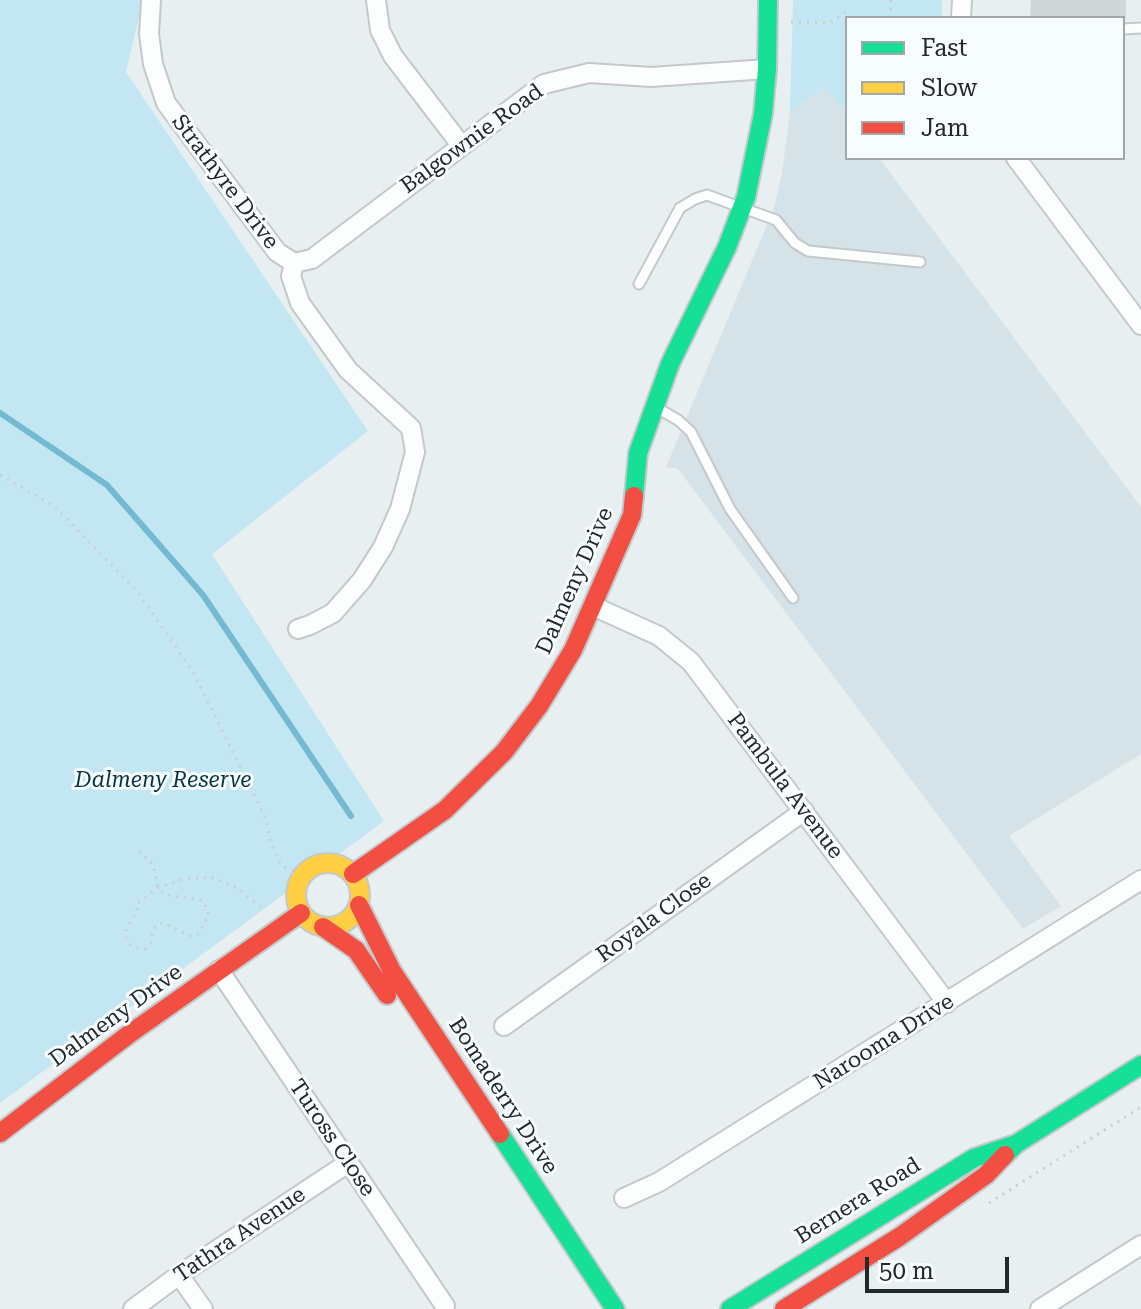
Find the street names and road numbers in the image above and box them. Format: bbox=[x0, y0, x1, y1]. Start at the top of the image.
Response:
street label: Balgownie Road bbox=[396, 79, 548, 199]
street label: Strathyre Drive bbox=[166, 110, 284, 254]
street label: Dalmeny Drive bbox=[531, 504, 619, 658]
street label: Pambula Avenue bbox=[721, 708, 849, 864]
street label: Royala Close bbox=[592, 868, 716, 968]
street label: Dalmeny Drive bbox=[44, 959, 188, 1073]
street label: Narooma Drive bbox=[809, 988, 959, 1096]
street label: Bomaderry Drive bbox=[443, 1013, 563, 1179]
street label: Tuross Close bbox=[283, 1074, 381, 1202]
street label: Bernera Road bbox=[791, 1152, 925, 1250]
street label: Tathra Avenue bbox=[169, 1181, 311, 1289]

